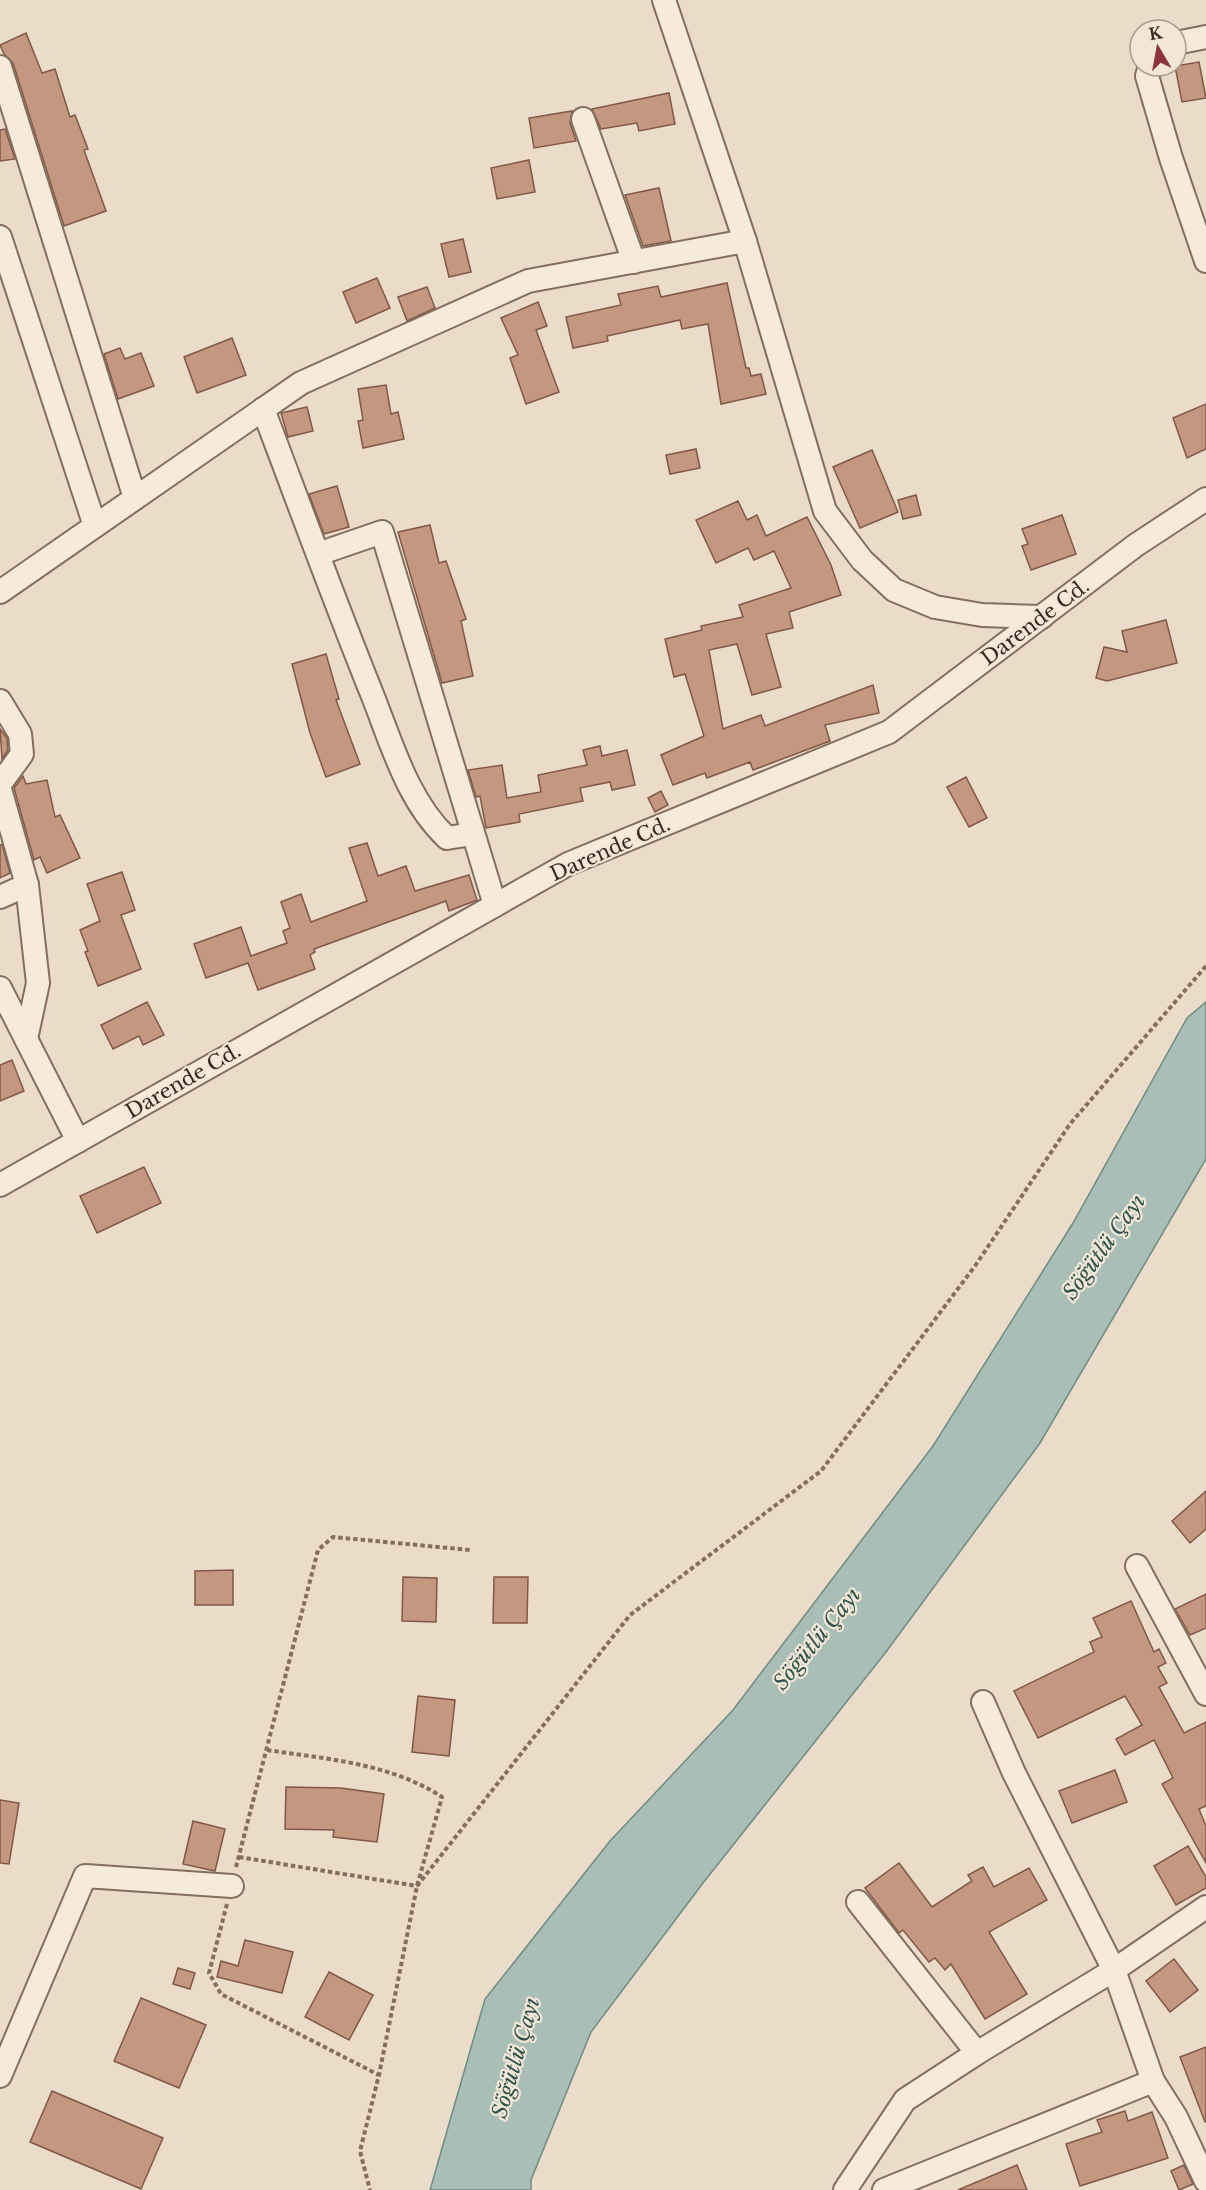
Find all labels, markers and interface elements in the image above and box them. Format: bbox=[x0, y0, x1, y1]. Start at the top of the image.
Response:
north arrow bbox=[1128, 18, 1188, 78]
text: K bbox=[1147, 22, 1164, 44]
street label: Darende Cd. bbox=[976, 574, 1094, 670]
street label: Darende Cd. bbox=[546, 812, 674, 886]
street label: Darende Cd. bbox=[121, 1038, 245, 1124]
water label: Söğütlü Çayı bbox=[1057, 1189, 1151, 1305]
water label: Söğütlü Çayı bbox=[768, 1583, 866, 1695]
water label: Söğütlü Çayı bbox=[486, 1995, 546, 2121]

